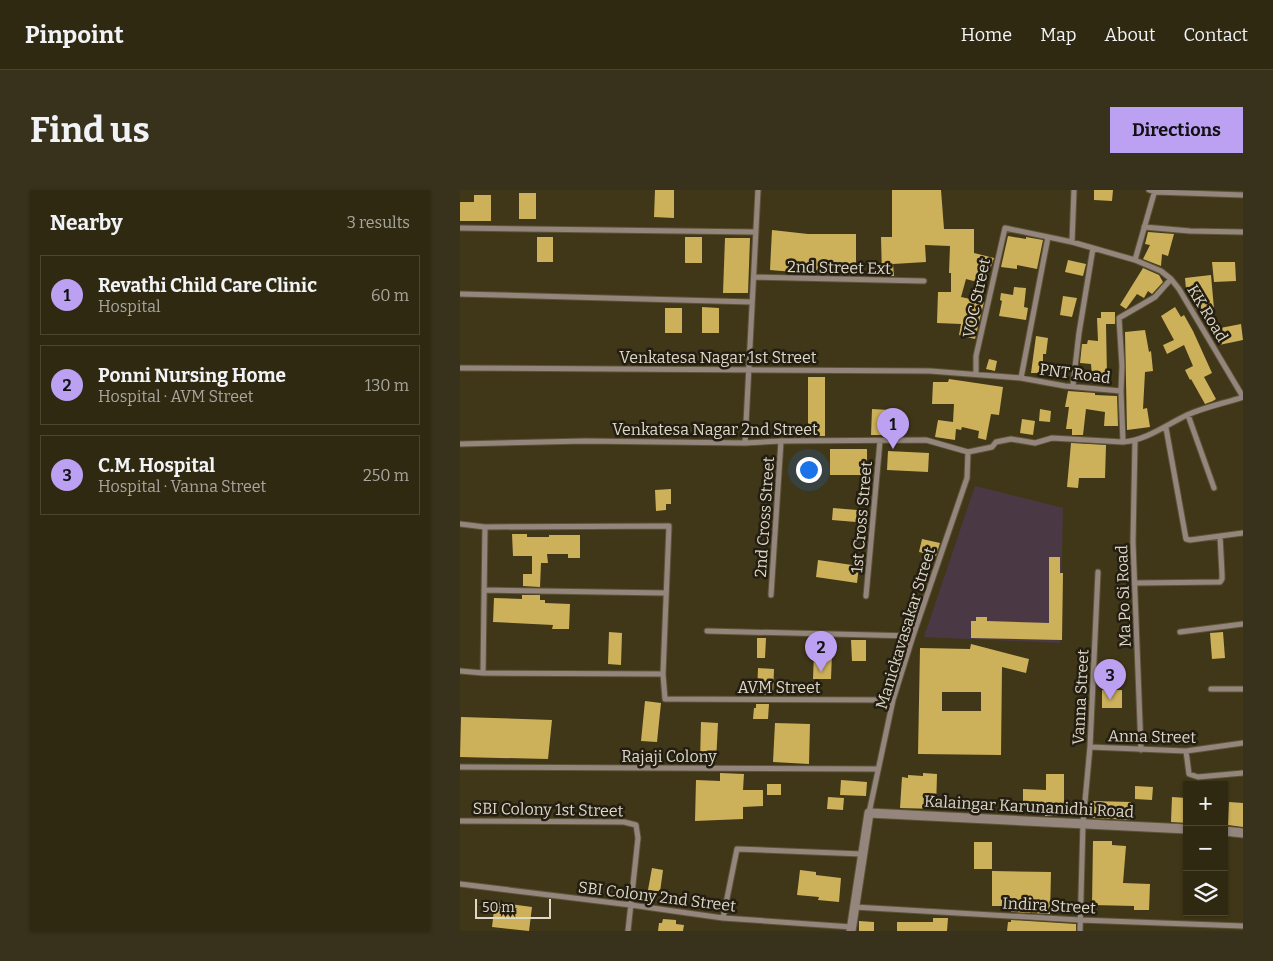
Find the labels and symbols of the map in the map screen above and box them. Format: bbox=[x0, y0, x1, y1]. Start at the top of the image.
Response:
street label: VOC Street bbox=[959, 256, 994, 340]
street label: 2nd Street Ext bbox=[787, 257, 891, 278]
street label: KK Road bbox=[1183, 281, 1232, 346]
street label: Venkatesa Nagar 1st Street bbox=[619, 348, 817, 367]
street label: PNT Road bbox=[1038, 360, 1112, 387]
pin: 1 bbox=[877, 408, 909, 449]
street label: Venkatesa Nagar 2nd Street bbox=[612, 420, 818, 439]
street label: 2nd Cross Street bbox=[751, 456, 778, 578]
your location bbox=[796, 457, 822, 483]
street label: 1st Cross Street bbox=[847, 460, 876, 574]
street label: Ma Po Si Road bbox=[1112, 544, 1135, 647]
street label: Manickavasakar Street bbox=[872, 545, 939, 712]
pin: 2 bbox=[805, 631, 837, 672]
street label: Vanna Street bbox=[1069, 648, 1093, 745]
pin: 3 bbox=[1094, 659, 1126, 700]
street label: AVM Street bbox=[737, 678, 821, 697]
street label: Anna Street bbox=[1108, 726, 1197, 747]
street label: Rajaji Colony bbox=[621, 747, 717, 766]
street label: Kalaingar Karunanidhi Road bbox=[923, 792, 1135, 822]
street label: SBI Colony 1st Street bbox=[473, 799, 624, 820]
street label: SBI Colony 2nd Street bbox=[577, 877, 737, 916]
street label: Indira Street bbox=[1002, 894, 1096, 917]
scale bar bbox=[475, 896, 551, 919]

